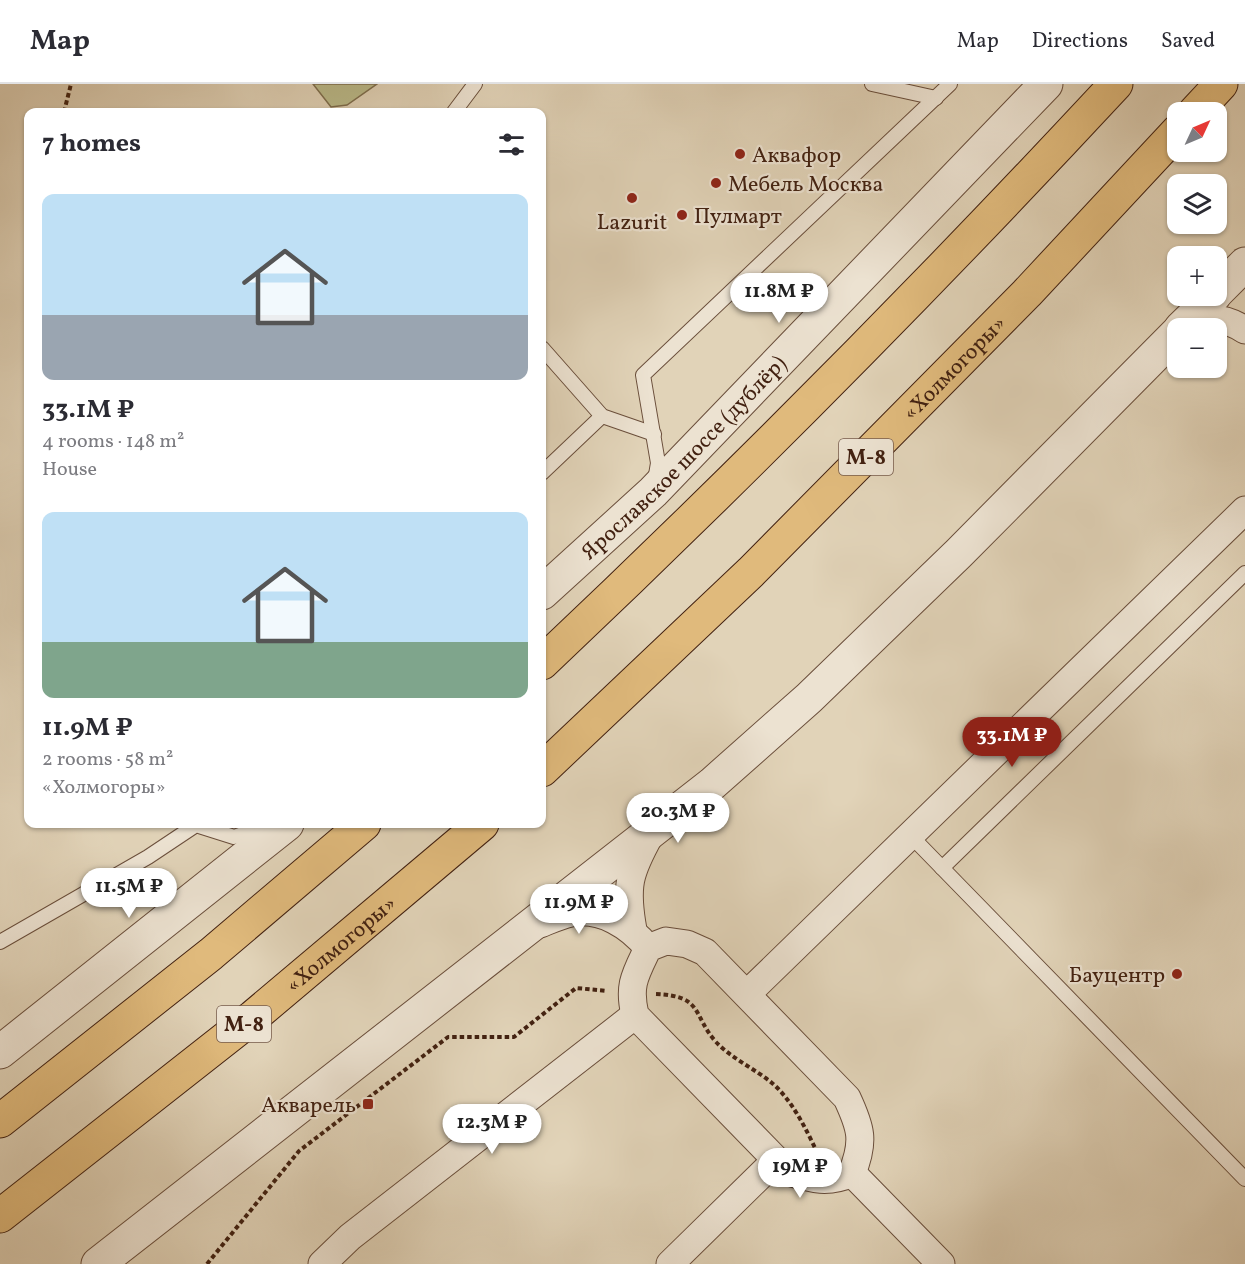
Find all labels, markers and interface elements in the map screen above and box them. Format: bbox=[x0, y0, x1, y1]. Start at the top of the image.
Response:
text: Map bbox=[30, 22, 90, 61]
text: Map bbox=[957, 27, 999, 56]
text: Directions bbox=[1032, 27, 1128, 56]
text: Saved bbox=[1161, 27, 1215, 56]
north arrow bbox=[1167, 102, 1227, 162]
map controls bbox=[1167, 102, 1227, 378]
text: 7 homes bbox=[42, 126, 141, 162]
icon: filters bbox=[495, 128, 528, 161]
place label: Аквафор bbox=[752, 141, 841, 172]
marker: Аквафор bbox=[733, 147, 747, 161]
place label: Мебель Москва bbox=[728, 170, 884, 201]
button: layers bbox=[1167, 174, 1227, 234]
marker: Мебель Москва bbox=[709, 176, 723, 190]
marker: Lazurit bbox=[625, 191, 639, 205]
place label: Пулмарт bbox=[694, 202, 782, 233]
place label: Lazurit bbox=[597, 208, 667, 239]
marker: Пулмарт bbox=[675, 208, 689, 222]
icon: home bbox=[231, 233, 339, 341]
button: + bbox=[1167, 246, 1227, 306]
pin: 11.8M ₽ bbox=[724, 273, 834, 324]
text: 11.8M ₽ bbox=[744, 278, 814, 306]
street label: «Холмогоры» bbox=[897, 310, 1014, 428]
button: − bbox=[1167, 318, 1227, 378]
street label: Ярославское шоссе (дублёр) bbox=[575, 350, 794, 568]
text: 33.1M ₽ bbox=[42, 392, 134, 428]
text: 4 rooms · 148 m² bbox=[42, 428, 184, 456]
road number: М-8 bbox=[839, 439, 893, 475]
text: House bbox=[42, 456, 97, 484]
icon: home bbox=[231, 551, 339, 659]
text: 11.9M ₽ bbox=[42, 710, 133, 746]
pin: 33.1M ₽ bbox=[957, 717, 1067, 768]
text: 33.1M ₽ bbox=[976, 722, 1048, 750]
text: 2 rooms · 58 m² bbox=[42, 746, 173, 774]
text: «Холмогоры» bbox=[42, 774, 166, 802]
pin: 20.3M ₽ bbox=[623, 793, 733, 844]
text: 20.3M ₽ bbox=[640, 798, 716, 826]
pin: 11.5M ₽ bbox=[74, 868, 184, 919]
text: 11.5M ₽ bbox=[95, 873, 163, 901]
pin: 11.9M ₽ bbox=[524, 884, 634, 935]
text: 11.9M ₽ bbox=[544, 889, 614, 917]
street label: «Холмогоры» bbox=[280, 890, 404, 1001]
place label: Бауцентр bbox=[1069, 961, 1165, 992]
marker: Бауцентр bbox=[1170, 967, 1184, 981]
road number: М-8 bbox=[217, 1006, 271, 1042]
place label: Акварель bbox=[261, 1091, 356, 1122]
marker: Акварель bbox=[361, 1097, 375, 1111]
pin: 12.3M ₽ bbox=[437, 1104, 547, 1155]
text: 12.3M ₽ bbox=[457, 1109, 527, 1137]
pin: 19M ₽ bbox=[758, 1148, 842, 1199]
text: 19M ₽ bbox=[772, 1153, 828, 1181]

